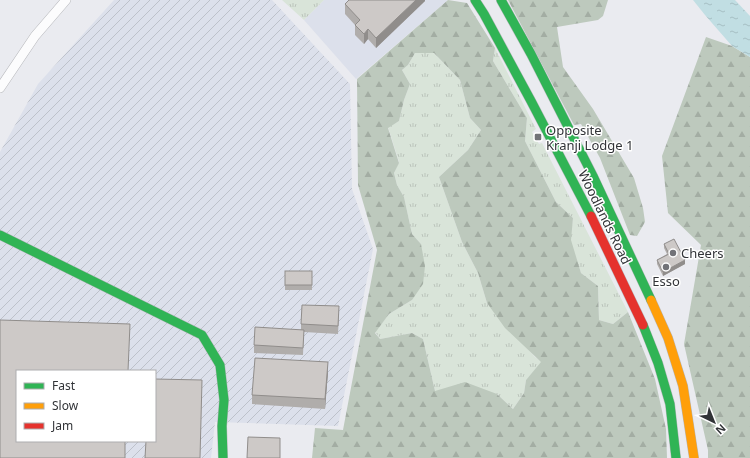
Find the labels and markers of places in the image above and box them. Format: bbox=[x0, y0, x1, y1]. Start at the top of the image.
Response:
place label: Opposite Kranji Lodge 1 bbox=[546, 121, 633, 154]
marker: Opposite Kranji Lodge 1 bbox=[533, 132, 543, 142]
place label: Cheers bbox=[681, 244, 724, 262]
marker: Cheers bbox=[668, 248, 678, 258]
marker: Esso bbox=[661, 262, 671, 272]
place label: Esso bbox=[652, 272, 680, 290]

